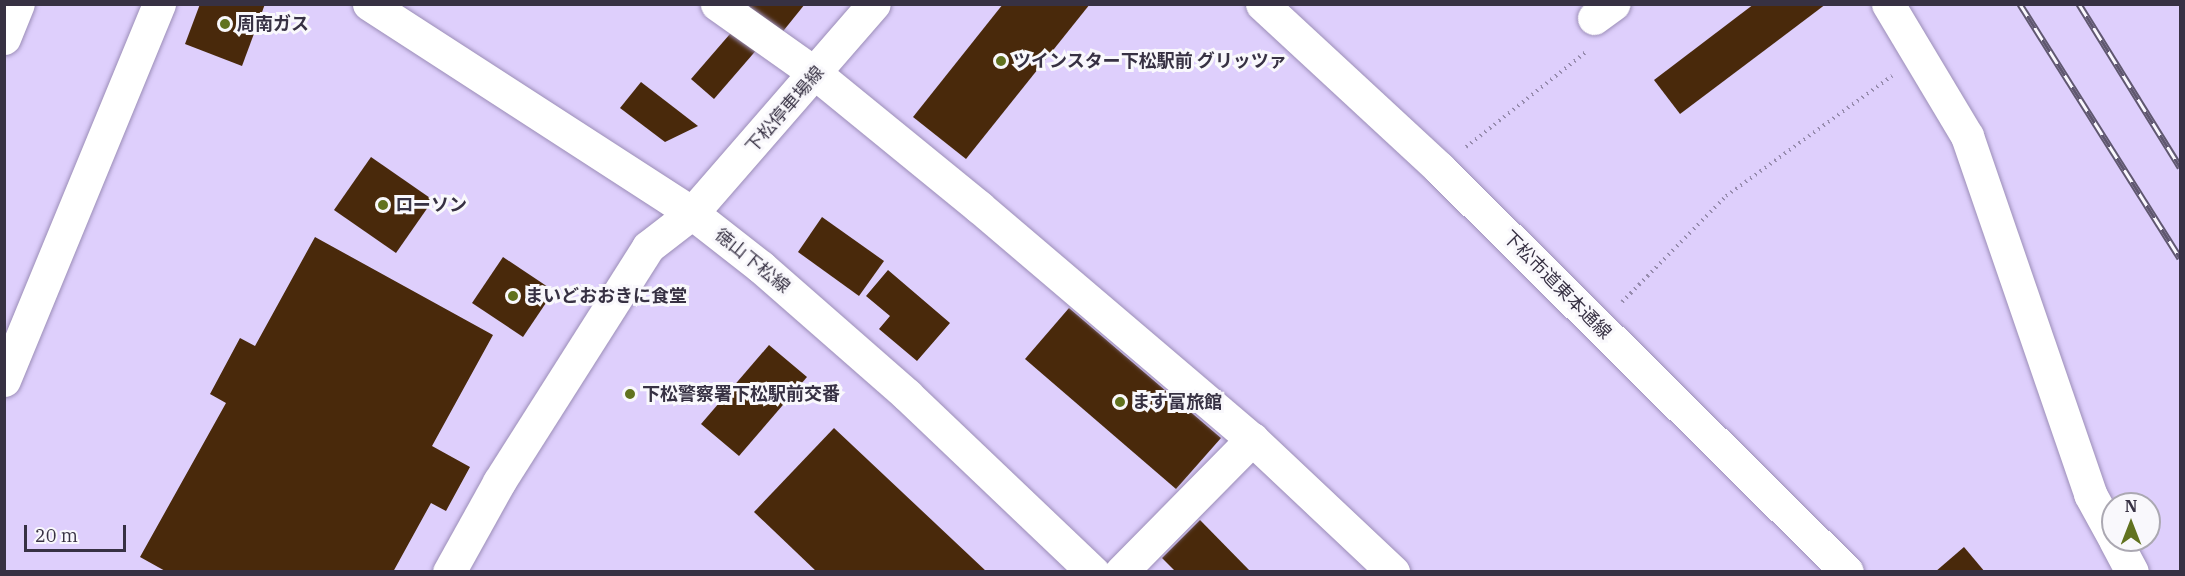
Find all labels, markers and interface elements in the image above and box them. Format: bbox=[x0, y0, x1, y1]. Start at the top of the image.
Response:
place label: 周南ガス bbox=[237, 13, 309, 35]
marker: 周南ガス bbox=[218, 17, 232, 31]
place label: ツインスター下松駅前 グリッツァ bbox=[1013, 50, 1287, 72]
marker: ツインスター下松駅前 グリッツァ bbox=[994, 54, 1008, 68]
street label: 下松停車場線 bbox=[741, 62, 829, 158]
place label: ローソン bbox=[395, 194, 467, 216]
marker: ローソン bbox=[376, 198, 390, 212]
street label: 徳山下松線 bbox=[710, 224, 794, 298]
street label: 下松市道東本通線 bbox=[1498, 226, 1616, 344]
place label: まいどおおきに食堂 bbox=[525, 285, 687, 307]
marker: まいどおおきに食堂 bbox=[506, 289, 520, 303]
place label: 下松警察署下松駅前交番 bbox=[642, 383, 840, 405]
marker: 下松警察署下松駅前交番 bbox=[623, 387, 637, 401]
place label: ます富旅館 bbox=[1132, 391, 1222, 413]
marker: ます富旅館 bbox=[1113, 395, 1127, 409]
north arrow bbox=[2101, 492, 2161, 552]
text: N bbox=[2125, 496, 2137, 516]
scale bar bbox=[27, 513, 129, 551]
text: 20 m bbox=[35, 524, 78, 547]

